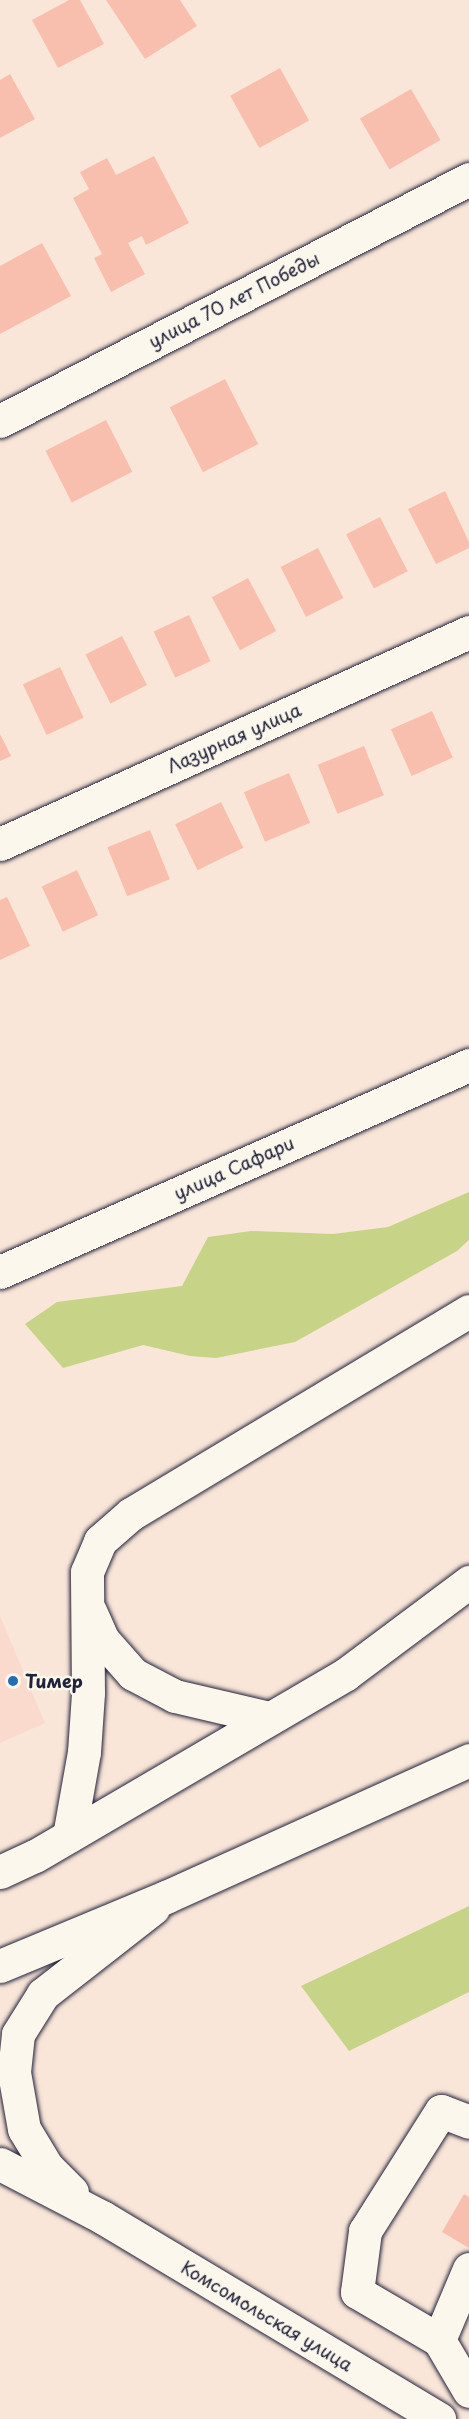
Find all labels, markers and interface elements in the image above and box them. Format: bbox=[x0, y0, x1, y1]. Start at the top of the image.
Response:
street label: улица 70 лет Победы bbox=[144, 247, 324, 353]
street label: Лазурная улица bbox=[163, 699, 305, 777]
street label: улица Сафари bbox=[170, 1132, 298, 1204]
place label: Тимер bbox=[25, 1670, 83, 1692]
marker: Тимер bbox=[6, 1674, 20, 1688]
street label: Комсомольская улица bbox=[177, 2256, 357, 2376]

